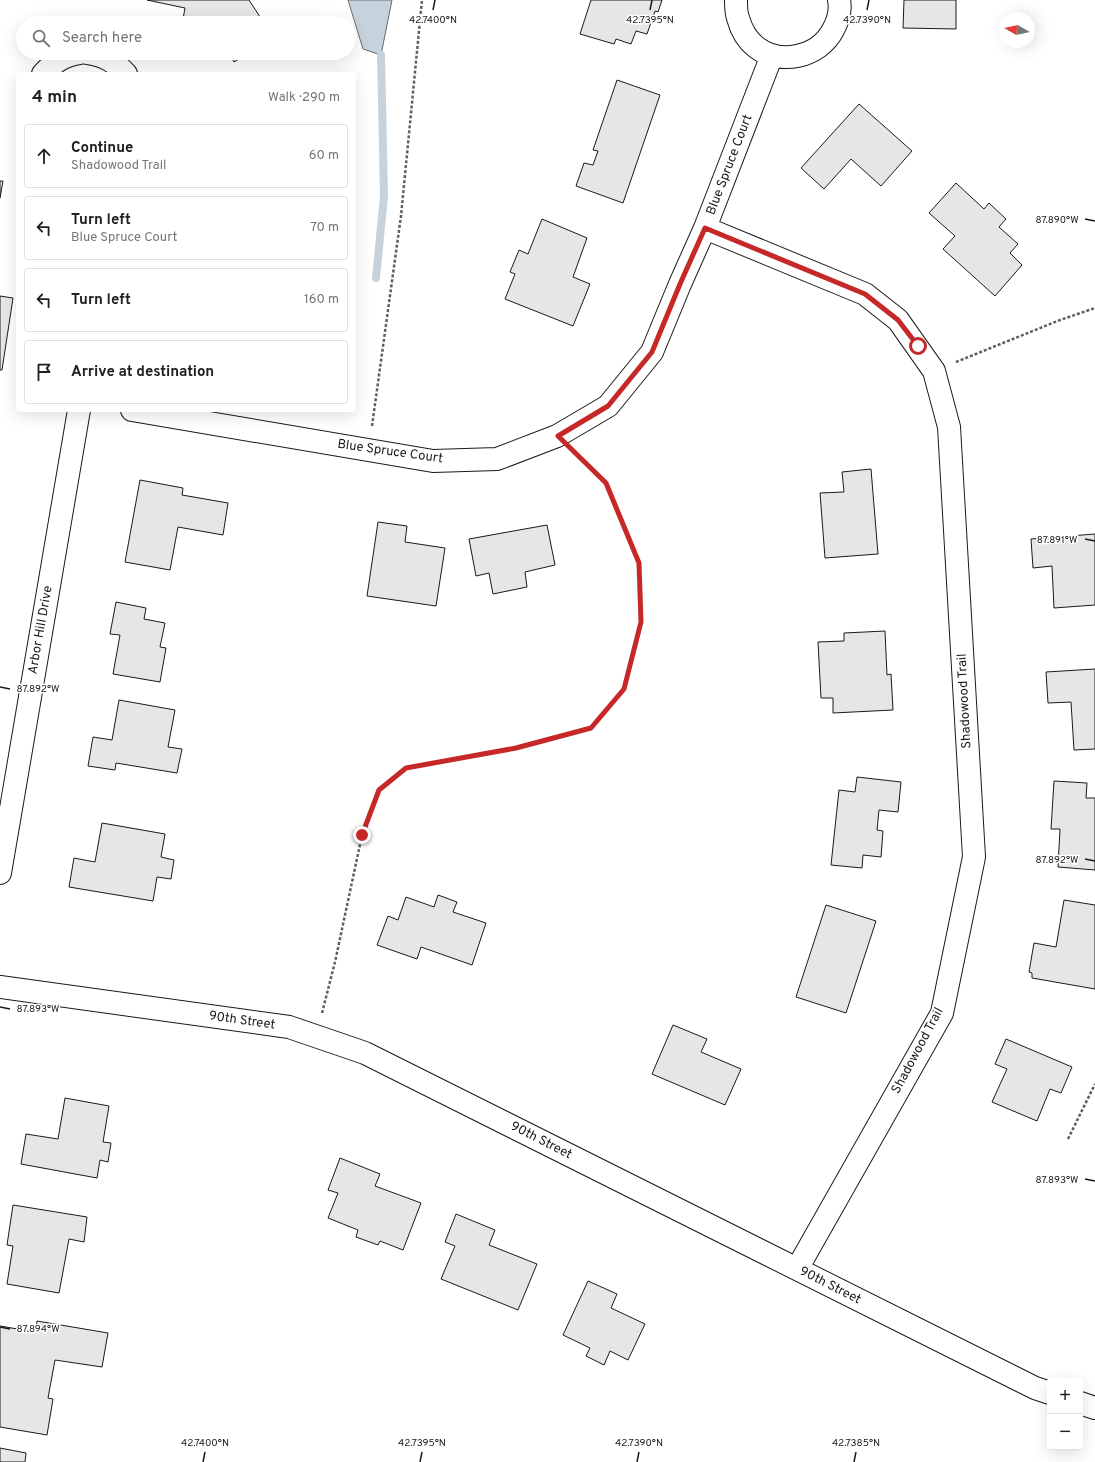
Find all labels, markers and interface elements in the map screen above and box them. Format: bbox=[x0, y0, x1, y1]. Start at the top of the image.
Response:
north arrow bbox=[999, 12, 1035, 48]
text: 42.7400°N bbox=[409, 14, 457, 27]
text: 42.7395°N bbox=[626, 14, 674, 27]
text: 42.7390°N bbox=[843, 14, 891, 27]
search box bbox=[16, 16, 356, 60]
icon: search bbox=[30, 27, 52, 49]
text: Search here bbox=[62, 29, 142, 48]
text: 4 min bbox=[32, 87, 77, 109]
text: Walk · 290 m bbox=[268, 90, 340, 106]
street label: Blue Spruce Court bbox=[703, 112, 757, 218]
text: Continue bbox=[71, 139, 133, 158]
icon: ahead bbox=[33, 145, 55, 167]
text: 60 m bbox=[309, 148, 339, 164]
text: Shadowood Trail bbox=[71, 158, 166, 174]
text: Turn left bbox=[71, 211, 131, 230]
text: 87.890°W bbox=[1035, 214, 1079, 227]
icon: left bbox=[33, 217, 55, 239]
text: 70 m bbox=[310, 220, 339, 236]
text: Blue Spruce Court bbox=[71, 230, 177, 246]
icon: left bbox=[33, 289, 55, 311]
text: Turn left bbox=[71, 291, 131, 310]
text: 160 m bbox=[304, 292, 339, 308]
route start bbox=[909, 337, 927, 355]
icon: arrive bbox=[33, 361, 55, 383]
text: Arrive at destination bbox=[71, 363, 214, 382]
street label: Blue Spruce Court bbox=[336, 437, 444, 467]
text: 87.891°W bbox=[1037, 534, 1077, 547]
street label: Arbor Hill Drive bbox=[25, 584, 57, 676]
street label: Shadowood Trail bbox=[955, 653, 975, 749]
text: 87.892°W bbox=[17, 683, 59, 696]
route end bbox=[353, 826, 371, 844]
text: 87.892°W bbox=[1036, 854, 1078, 867]
text: 87.893°W bbox=[17, 1003, 59, 1016]
street label: Shadowood Trail bbox=[889, 1005, 947, 1097]
street label: 90th Street bbox=[208, 1008, 276, 1034]
street label: 90th Street bbox=[508, 1119, 574, 1163]
text: 87.893°W bbox=[1036, 1174, 1078, 1187]
street label: 90th Street bbox=[797, 1264, 863, 1308]
text: 87.894°W bbox=[16, 1323, 60, 1336]
map controls bbox=[1047, 1378, 1083, 1450]
button: + bbox=[1047, 1378, 1083, 1414]
button: − bbox=[1047, 1414, 1083, 1450]
text: 42.7400°N bbox=[181, 1437, 229, 1450]
text: 42.7395°N bbox=[398, 1437, 446, 1450]
text: 42.7390°N bbox=[615, 1437, 663, 1450]
text: 42.7385°N bbox=[832, 1437, 880, 1450]

